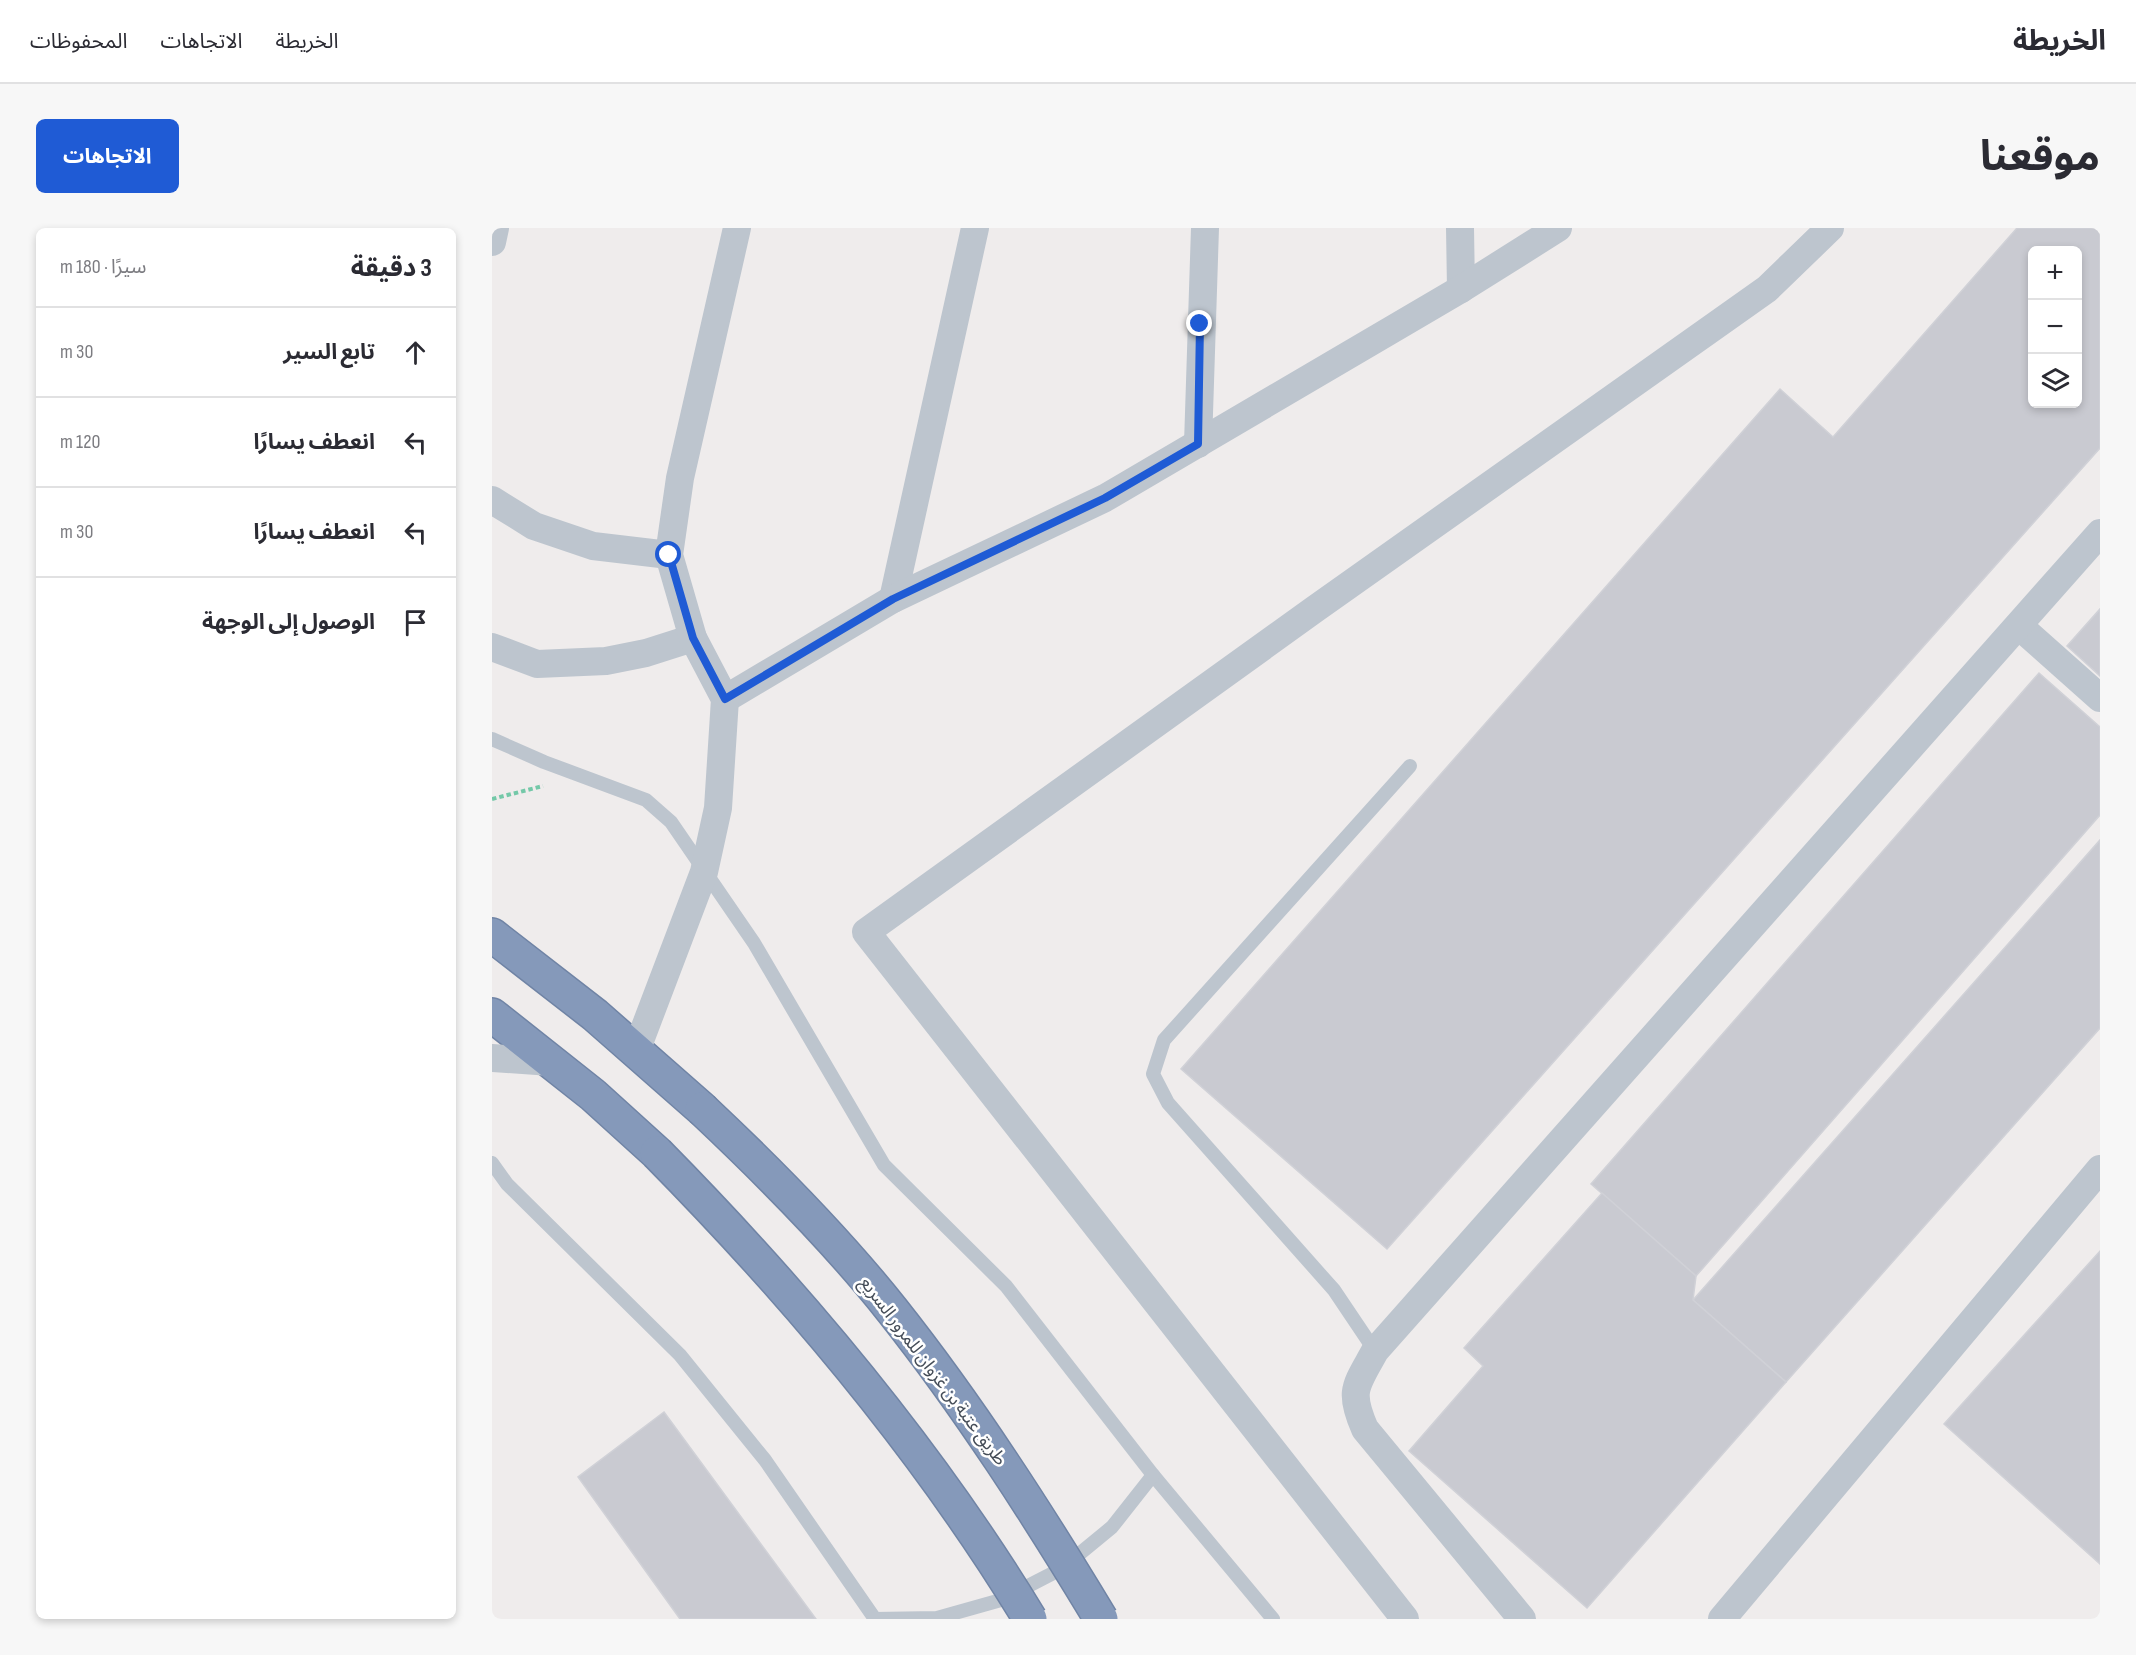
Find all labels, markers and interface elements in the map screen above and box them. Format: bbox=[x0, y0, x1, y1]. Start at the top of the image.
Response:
text: الخريطة bbox=[2013, 25, 2106, 58]
text: المحفوظات bbox=[30, 29, 127, 54]
text: الاتجاهات bbox=[160, 29, 242, 54]
text: الخريطة bbox=[275, 29, 338, 54]
button: الاتجاهات bbox=[36, 119, 179, 193]
text: موقعنا bbox=[1980, 132, 2100, 183]
map controls bbox=[2028, 246, 2082, 408]
button: + bbox=[2028, 246, 2082, 300]
text: 3 دقيقة bbox=[351, 253, 432, 284]
text: سيرًا · 180 m bbox=[60, 255, 146, 279]
button: − bbox=[2028, 300, 2082, 354]
route end bbox=[1186, 310, 1212, 336]
icon: ahead bbox=[399, 336, 432, 369]
text: تابع السير bbox=[283, 339, 375, 366]
text: 30 m bbox=[60, 340, 93, 364]
button: layers bbox=[2028, 354, 2082, 408]
icon: left bbox=[399, 426, 432, 459]
text: انعطف يسارًا bbox=[253, 429, 375, 456]
text: 120 m bbox=[60, 430, 100, 454]
icon: left bbox=[399, 516, 432, 549]
text: انعطف يسارًا bbox=[253, 519, 375, 546]
text: 30 m bbox=[60, 520, 93, 544]
route start bbox=[655, 541, 681, 567]
icon: arrive bbox=[399, 606, 432, 639]
text: الوصول إلى الوجهة bbox=[202, 609, 375, 636]
street label: طريق عتبة بن غزوان للمرور السريع bbox=[853, 1273, 1011, 1471]

